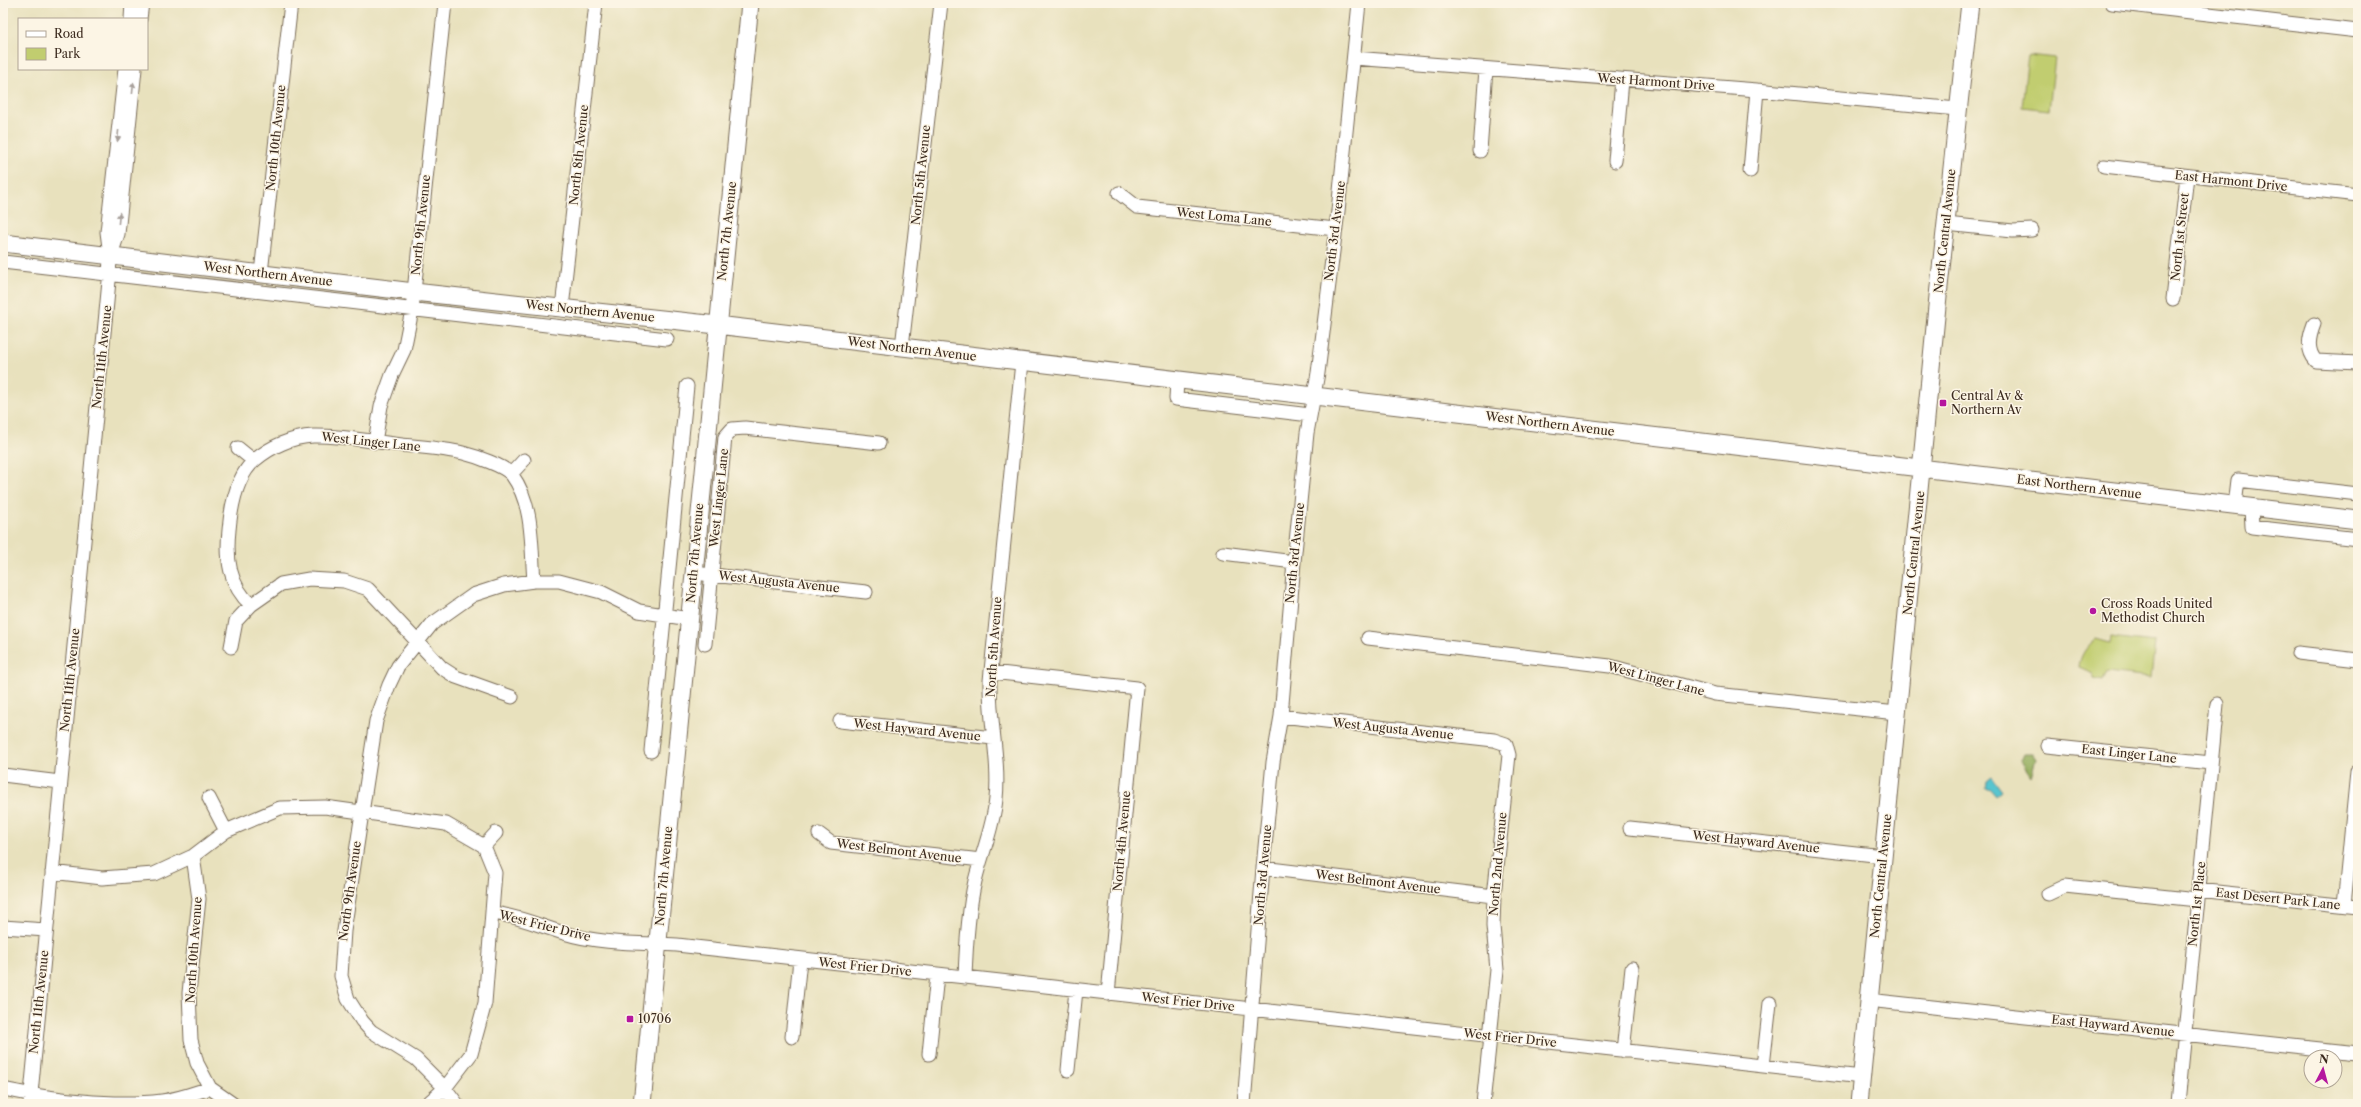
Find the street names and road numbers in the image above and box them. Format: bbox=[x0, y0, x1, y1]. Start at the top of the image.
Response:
street label: West Harmont Drive bbox=[1596, 70, 1716, 93]
street label: North 10th Avenue bbox=[262, 84, 289, 192]
street label: North 8th Avenue bbox=[566, 104, 591, 206]
street label: North 5th Avenue bbox=[908, 124, 933, 226]
street label: East Harmont Drive bbox=[2174, 167, 2289, 194]
street label: North Central Avenue bbox=[1931, 168, 1959, 294]
street label: North 9th Avenue bbox=[408, 174, 433, 276]
street label: North 7th Avenue bbox=[714, 180, 739, 281]
street label: North 3rd Avenue bbox=[1321, 180, 1348, 282]
street label: North 1st Street bbox=[2167, 191, 2192, 282]
street label: West Loma Lane bbox=[1175, 204, 1273, 229]
street label: West Northern Avenue bbox=[202, 258, 334, 289]
street label: West Northern Avenue bbox=[524, 296, 656, 325]
street label: North 11th Avenue bbox=[89, 304, 114, 410]
street label: West Northern Avenue bbox=[846, 333, 978, 364]
street label: West Northern Avenue bbox=[1484, 408, 1616, 439]
street label: West Linger Lane bbox=[320, 429, 422, 454]
street label: West Linger Lane bbox=[706, 447, 731, 549]
street label: East Northern Avenue bbox=[2016, 471, 2143, 502]
street label: North Central Avenue bbox=[1900, 490, 1928, 616]
street label: North 7th Avenue bbox=[683, 502, 706, 603]
street label: North 3rd Avenue bbox=[1282, 502, 1307, 604]
street label: West Augusta Avenue bbox=[717, 568, 841, 595]
street label: North 5th Avenue bbox=[983, 596, 1005, 698]
street label: North 11th Avenue bbox=[57, 627, 82, 733]
street label: West Linger Lane bbox=[1605, 658, 1707, 699]
street label: West Hayward Avenue bbox=[852, 715, 982, 744]
street label: West Augusta Avenue bbox=[1331, 715, 1455, 742]
street label: East Linger Lane bbox=[2081, 741, 2178, 766]
street label: North 4th Avenue bbox=[1110, 790, 1133, 892]
street label: North 2nd Avenue bbox=[1485, 811, 1510, 916]
street label: North Central Avenue bbox=[1867, 813, 1895, 939]
street label: North 3rd Avenue bbox=[1251, 824, 1274, 926]
street label: North 7th Avenue bbox=[652, 825, 675, 926]
street label: West Hayward Avenue bbox=[1691, 827, 1821, 856]
street label: West Belmont Avenue bbox=[835, 835, 963, 866]
street label: North 9th Avenue bbox=[335, 840, 364, 942]
street label: North 1st Place bbox=[2185, 860, 2208, 947]
street label: West Belmont Avenue bbox=[1314, 866, 1442, 897]
street label: East Desert Park Lane bbox=[2215, 884, 2342, 913]
street label: North 10th Avenue bbox=[182, 896, 205, 1004]
street label: West Frier Drive bbox=[497, 907, 593, 944]
street label: North 11th Avenue bbox=[26, 949, 51, 1055]
street label: West Frier Drive bbox=[817, 954, 913, 979]
street label: West Frier Drive bbox=[1140, 989, 1236, 1014]
street label: East Hayward Avenue bbox=[2051, 1012, 2176, 1039]
street label: West Frier Drive bbox=[1462, 1025, 1558, 1050]

